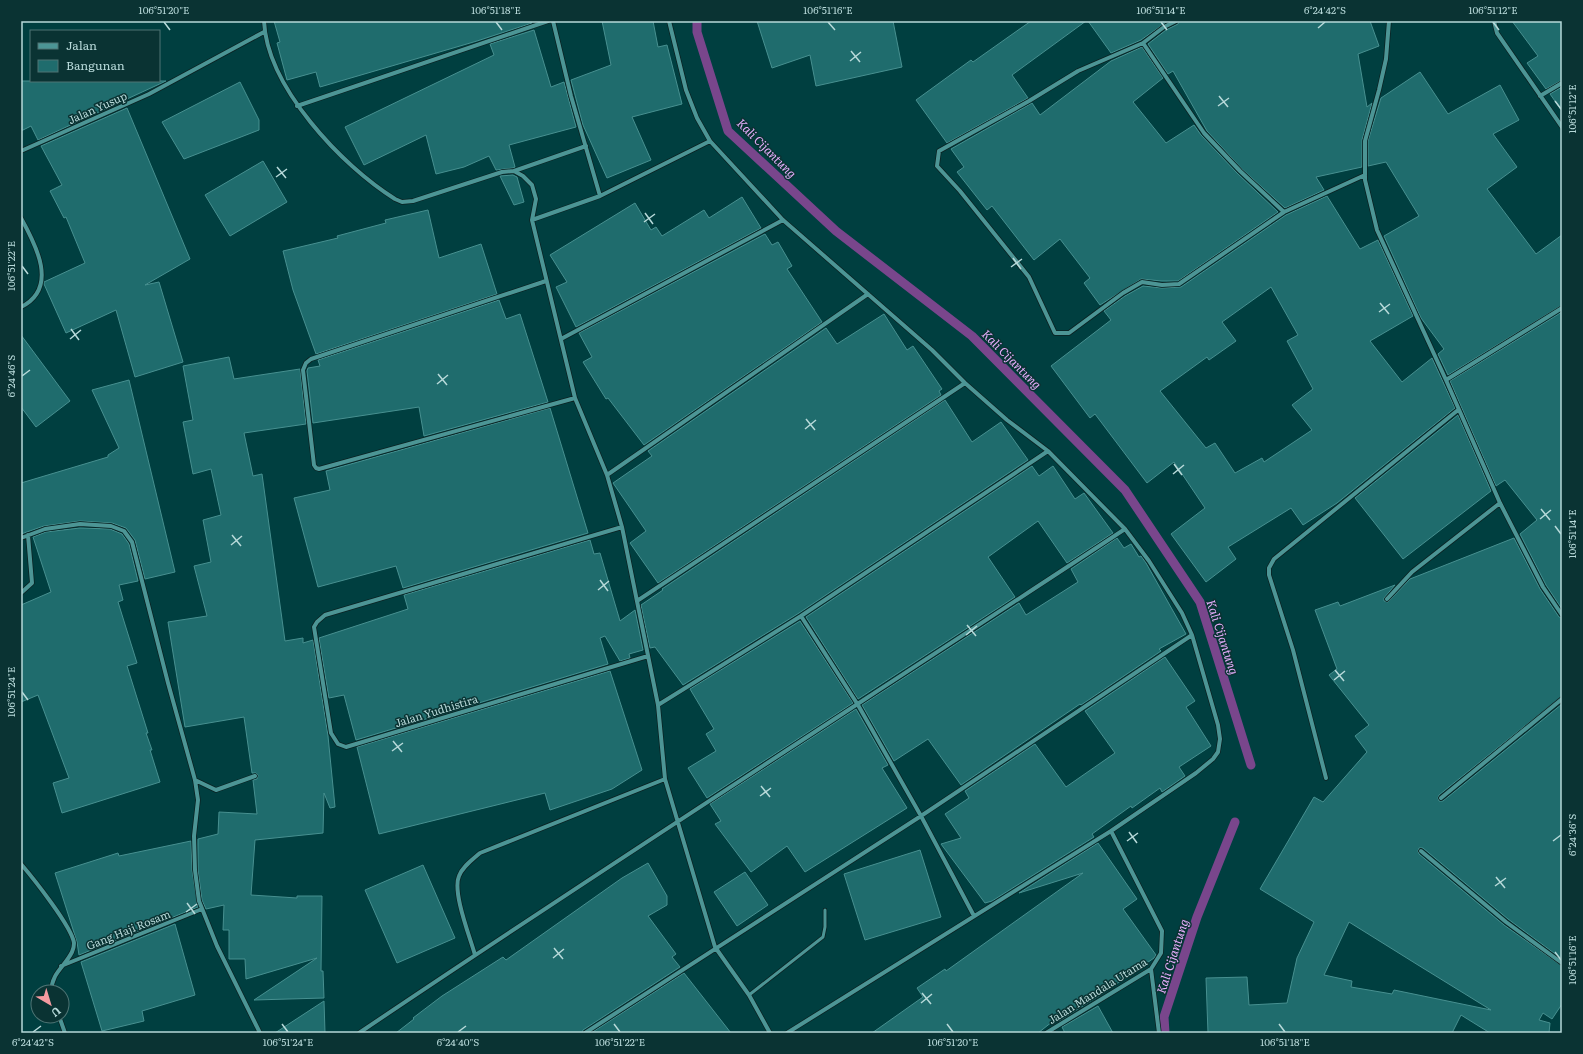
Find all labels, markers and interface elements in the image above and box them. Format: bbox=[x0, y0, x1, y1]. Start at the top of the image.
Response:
text: 106°51'20"E bbox=[139, 2, 189, 17]
text: 106°51'18"E bbox=[471, 2, 521, 17]
text: 106°51'16"E bbox=[803, 2, 853, 17]
text: 106°51'14"E bbox=[1136, 2, 1186, 17]
text: 6°24'42"S bbox=[1304, 2, 1346, 17]
text: 106°51'12"E bbox=[1468, 2, 1518, 17]
legend bbox=[30, 30, 160, 82]
text: Jalan bbox=[66, 36, 97, 54]
text: Bangunan bbox=[66, 56, 125, 74]
text: 106°51'12"E bbox=[1564, 84, 1579, 134]
street label: Jalan Yusup bbox=[65, 87, 129, 127]
water label: Kali Cijantung bbox=[733, 114, 801, 182]
text: 106°51'22"E bbox=[3, 241, 18, 291]
water label: Kali Cijantung bbox=[978, 325, 1046, 393]
text: 6°24'46"S bbox=[3, 355, 18, 397]
text: 106°51'14"E bbox=[1564, 509, 1579, 559]
water label: Kali Cijantung bbox=[1202, 597, 1244, 677]
text: 106°51'24"E bbox=[3, 667, 18, 717]
street label: Jalan Yudhistira bbox=[392, 690, 480, 730]
text: 6°24'36"S bbox=[1564, 814, 1579, 856]
street label: Gang Haji Rosam bbox=[84, 905, 173, 953]
water label: Kali Cijantung bbox=[1151, 916, 1193, 996]
text: 106°51'16"E bbox=[1564, 935, 1579, 985]
street label: Jalan Mandala Utama bbox=[1044, 953, 1150, 1027]
north arrow bbox=[30, 984, 70, 1024]
text: U bbox=[48, 1004, 65, 1022]
text: 6°24'42"S bbox=[12, 1034, 54, 1049]
text: 106°51'24"E bbox=[263, 1034, 313, 1049]
text: 6°24'40"S bbox=[437, 1034, 479, 1049]
text: 106°51'22"E bbox=[595, 1034, 645, 1049]
text: 106°51'20"E bbox=[928, 1034, 978, 1049]
text: 106°51'18"E bbox=[1260, 1034, 1310, 1049]

